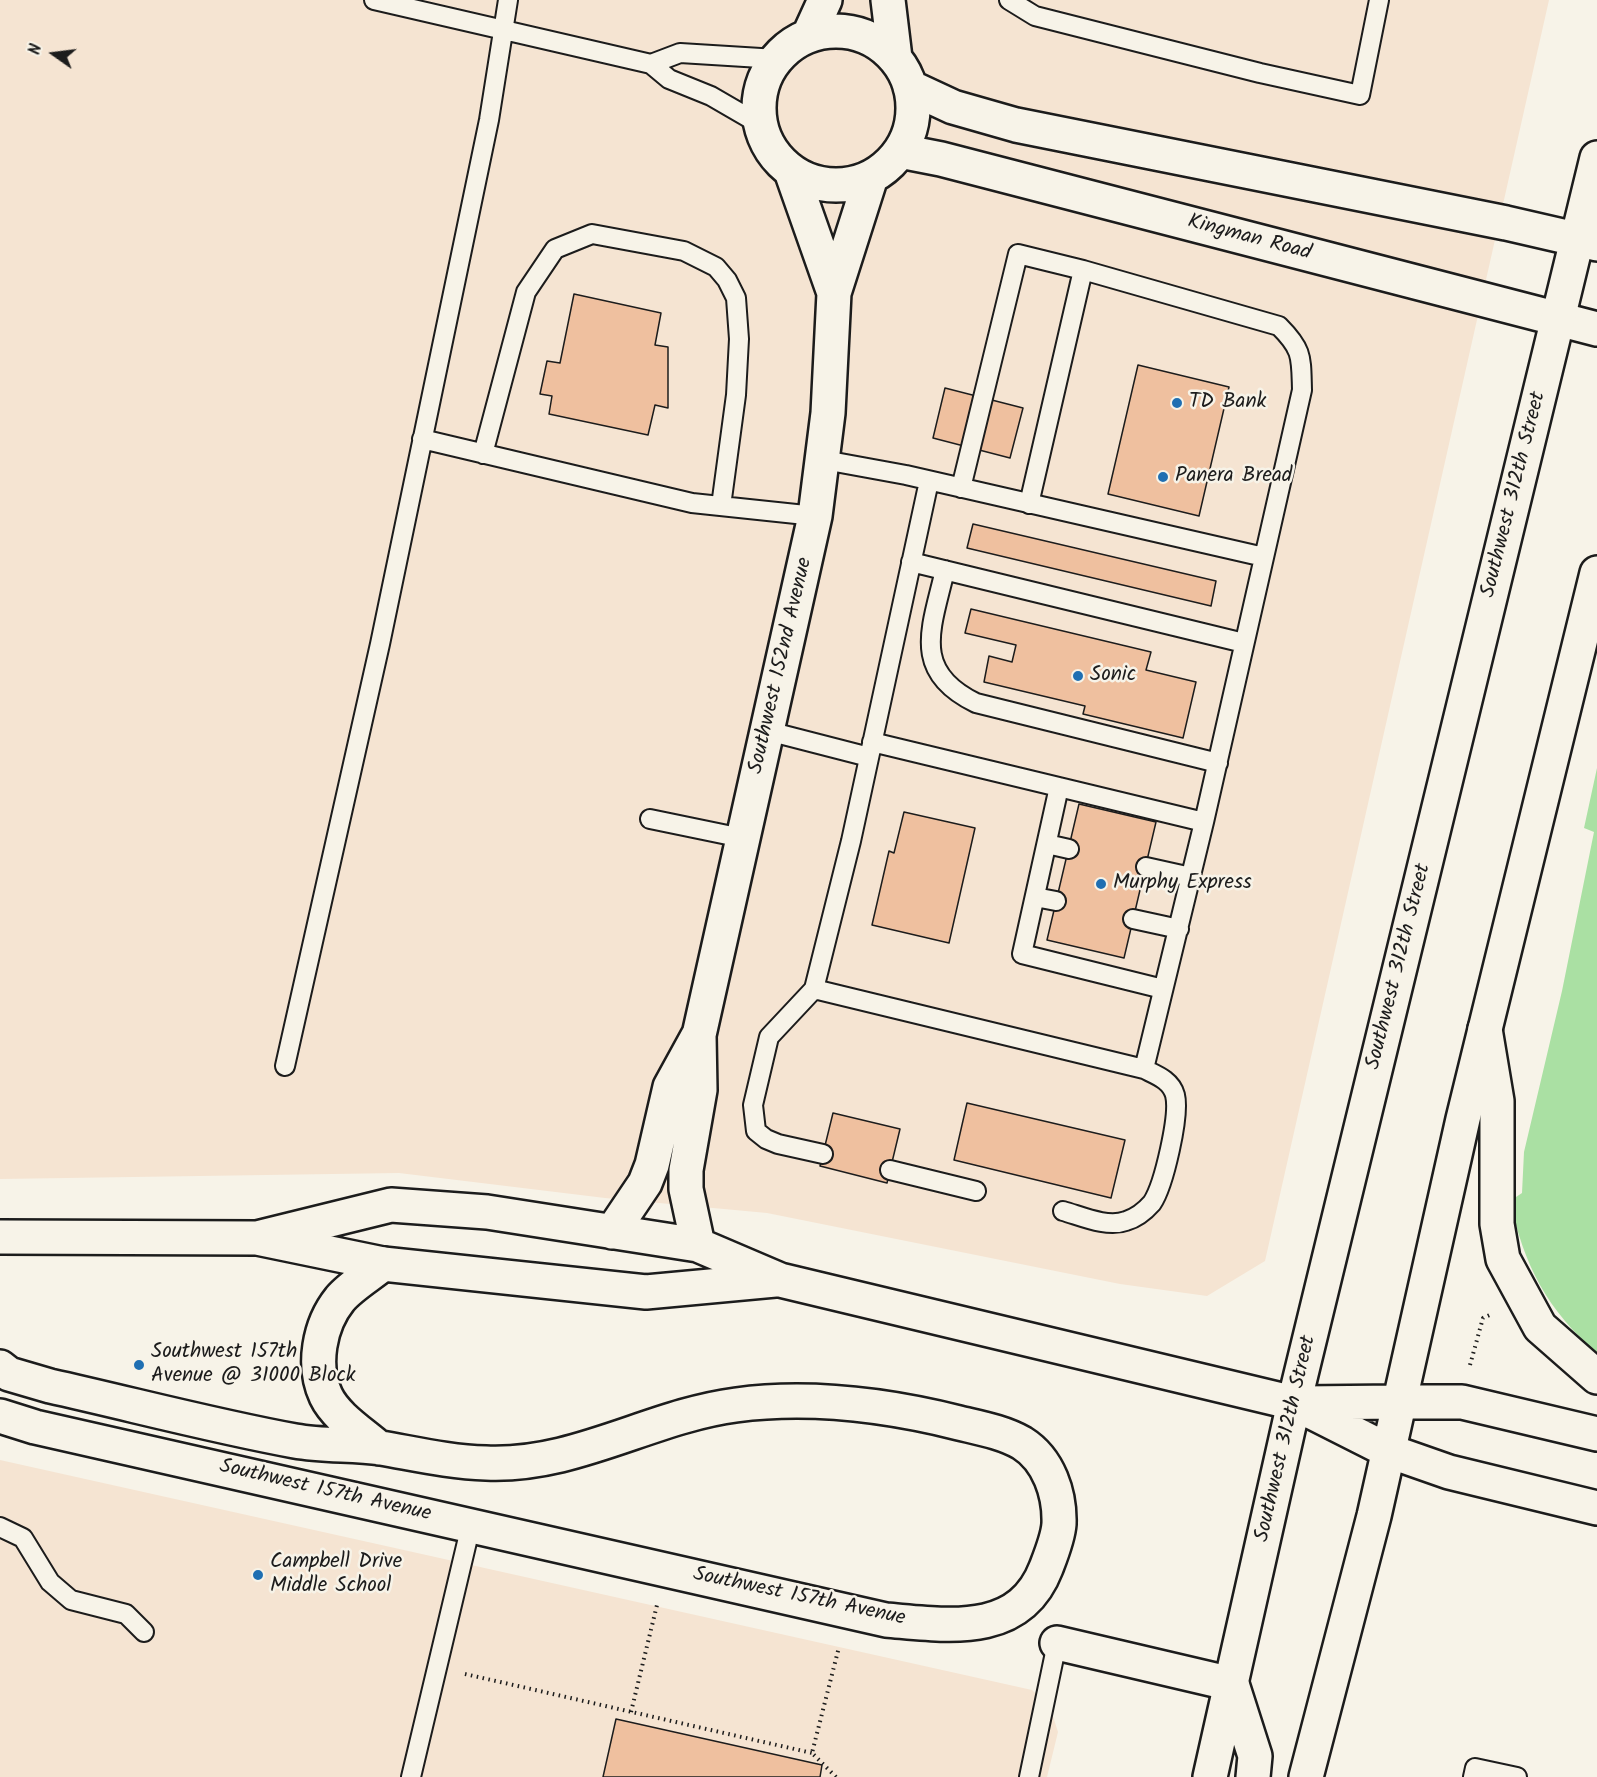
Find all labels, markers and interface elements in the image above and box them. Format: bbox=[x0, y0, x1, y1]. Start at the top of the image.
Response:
north arrow bbox=[24, 24, 84, 84]
text: N bbox=[23, 42, 49, 57]
street label: Kingman Road bbox=[1184, 210, 1314, 268]
place label: TD Bank bbox=[1189, 390, 1266, 416]
street label: Southwest 312th Street bbox=[1477, 390, 1553, 600]
marker: TD Bank bbox=[1170, 396, 1184, 410]
place label: Panera Bread bbox=[1175, 464, 1292, 490]
marker: Panera Bread bbox=[1156, 470, 1170, 484]
street label: Southwest 152nd Avenue bbox=[745, 555, 819, 777]
place label: Sonic bbox=[1090, 663, 1136, 689]
marker: Sonic bbox=[1071, 669, 1085, 683]
street label: Southwest 312th Street bbox=[1362, 862, 1438, 1072]
place label: Murphy Express bbox=[1113, 871, 1252, 897]
marker: Murphy Express bbox=[1094, 877, 1108, 891]
street label: Southwest 312th Street bbox=[1251, 1333, 1323, 1545]
place label: Southwest 157th Avenue @ 31000 Block bbox=[151, 1340, 356, 1390]
marker: Southwest 157th Avenue @ 31000 Block bbox=[132, 1358, 146, 1372]
street label: Southwest 157th Avenue bbox=[217, 1455, 433, 1529]
place label: Campbell Drive Middle School bbox=[270, 1550, 402, 1600]
street label: Southwest 157th Avenue bbox=[691, 1563, 907, 1633]
marker: Campbell Drive Middle School bbox=[251, 1568, 265, 1582]

